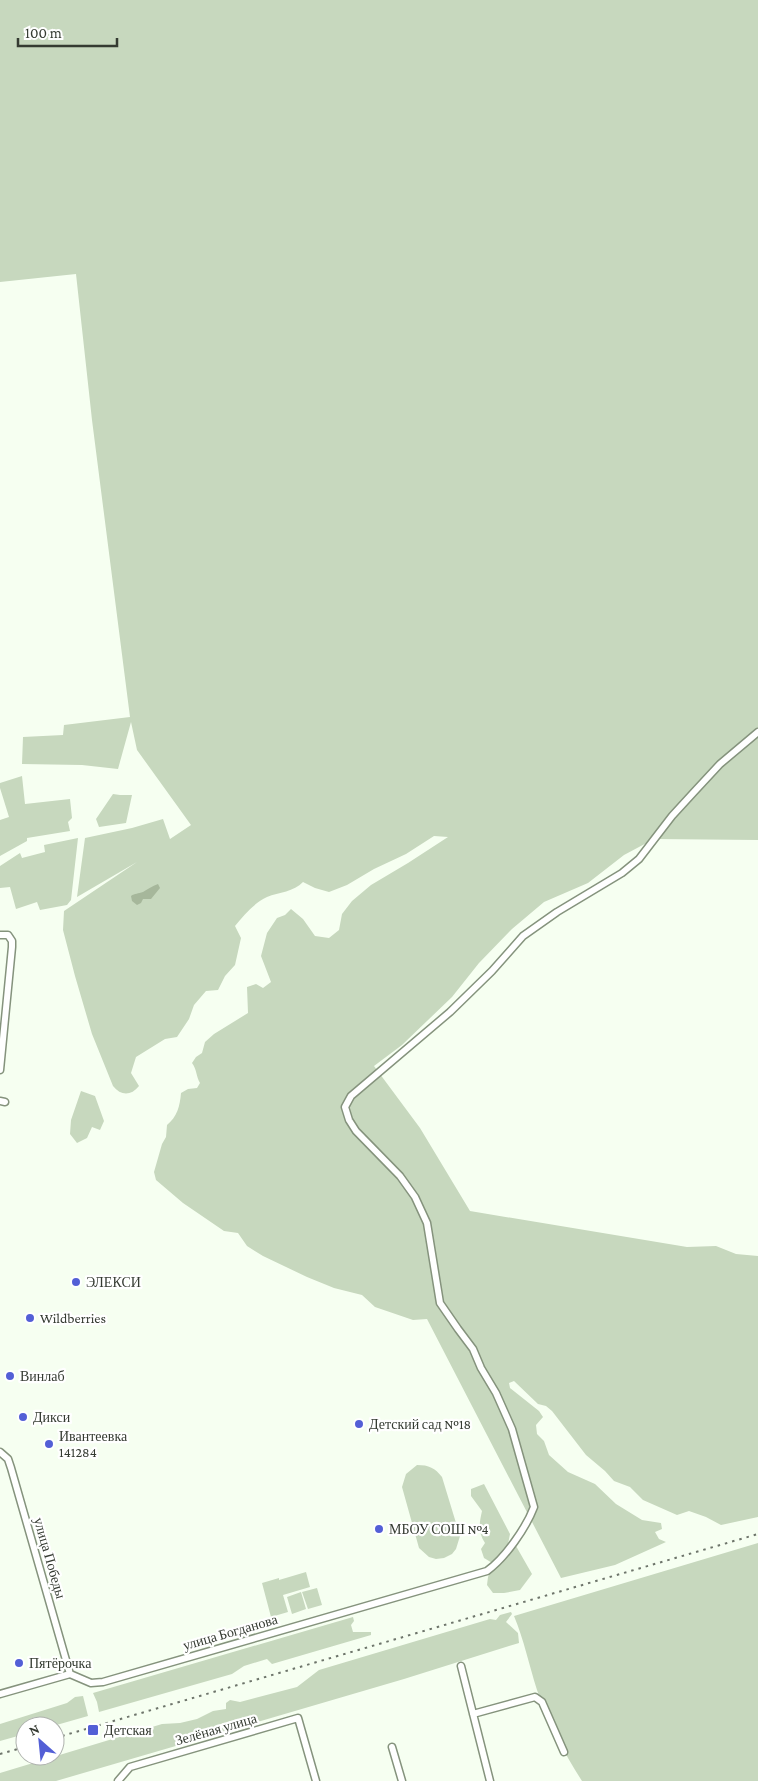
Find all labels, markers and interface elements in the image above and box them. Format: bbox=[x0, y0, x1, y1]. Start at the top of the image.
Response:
scale bar bbox=[18, 15, 116, 47]
text: 100 m bbox=[25, 25, 62, 41]
place label: ЭЛЕКСИ bbox=[86, 1274, 141, 1290]
marker: ЭЛЕКСИ bbox=[70, 1276, 82, 1288]
place label: Wildberries bbox=[40, 1310, 106, 1326]
marker: Wildberries bbox=[24, 1312, 36, 1324]
place label: Винлаб bbox=[20, 1368, 65, 1384]
marker: Винлаб bbox=[4, 1370, 16, 1382]
place label: Дикси bbox=[33, 1409, 71, 1425]
marker: Дикси bbox=[17, 1411, 29, 1423]
place label: Детский сад №18 bbox=[369, 1416, 471, 1432]
marker: Детский сад №18 bbox=[353, 1418, 365, 1430]
place label: Ивантеевка 141284 bbox=[59, 1428, 128, 1460]
marker: Ивантеевка 141284 bbox=[43, 1438, 55, 1450]
street label: улица Победы bbox=[31, 1516, 69, 1601]
place label: МБОУ СОШ №4 bbox=[389, 1521, 489, 1537]
marker: МБОУ СОШ №4 bbox=[373, 1523, 385, 1535]
street label: улица Богданова bbox=[181, 1611, 280, 1653]
place label: Пятёрочка bbox=[29, 1655, 92, 1671]
marker: Пятёрочка bbox=[13, 1657, 25, 1669]
street label: Зелёная улица bbox=[174, 1710, 259, 1748]
north arrow bbox=[15, 1716, 65, 1766]
text: N bbox=[26, 1720, 42, 1739]
place label: Детская bbox=[104, 1722, 152, 1738]
marker: Детская bbox=[86, 1723, 100, 1737]

